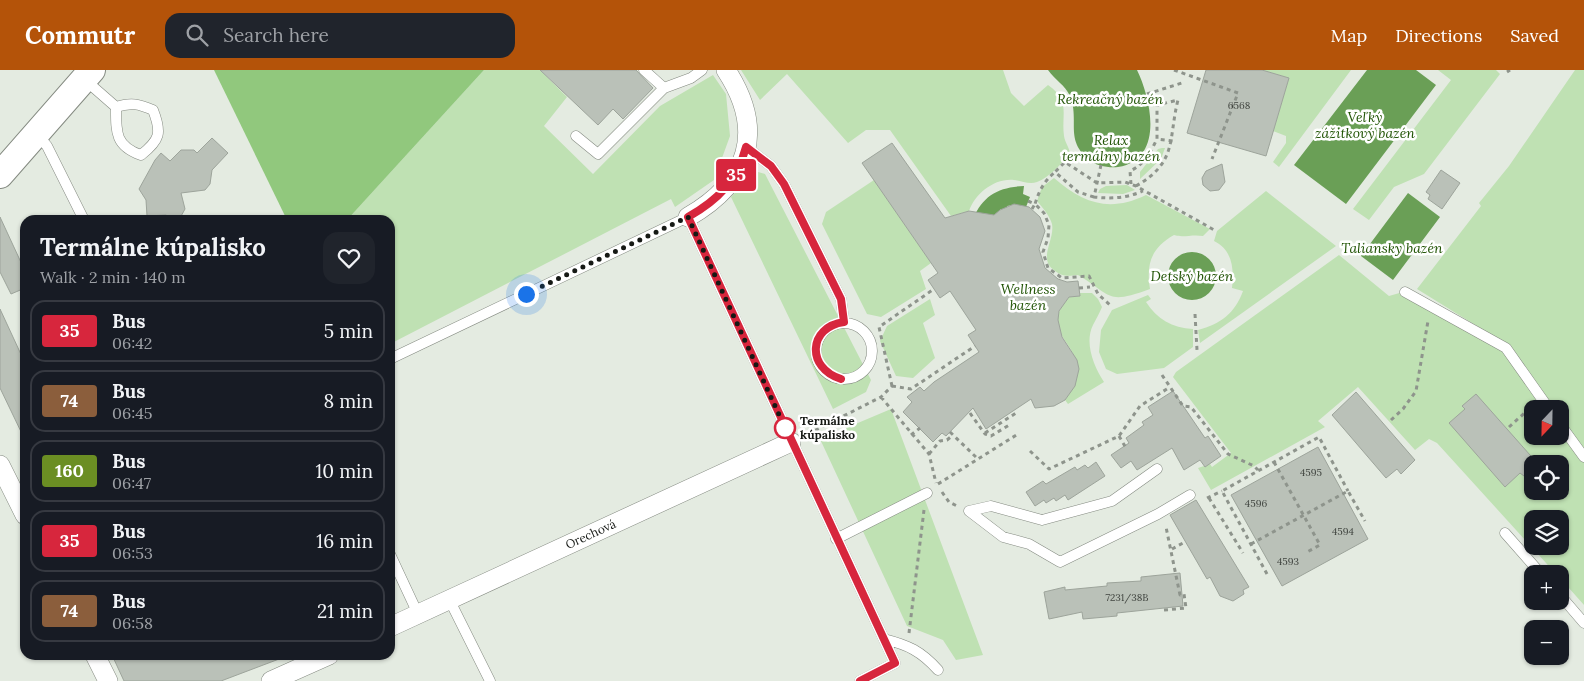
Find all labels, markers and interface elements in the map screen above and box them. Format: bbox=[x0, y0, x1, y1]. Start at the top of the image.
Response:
search box bbox=[165, 13, 515, 58]
text: Commutr bbox=[25, 20, 135, 51]
icon: search bbox=[183, 21, 211, 49]
text: Search here bbox=[223, 23, 329, 47]
text: Map bbox=[1331, 24, 1367, 47]
text: Directions bbox=[1395, 24, 1482, 47]
text: Saved bbox=[1510, 24, 1559, 47]
water label: Rekreačný bazén bbox=[1057, 90, 1163, 108]
house number: 6568 bbox=[1228, 99, 1251, 112]
water label: Veľký zážitkový bazén bbox=[1315, 108, 1415, 142]
water label: Relax termálny bazén bbox=[1062, 131, 1161, 165]
line badge: 35 bbox=[714, 159, 758, 191]
text: 35 bbox=[726, 163, 746, 186]
text: Termálne kúpalisko bbox=[40, 232, 266, 263]
button: heart bbox=[323, 232, 375, 284]
water label: Taliansky bazén bbox=[1341, 239, 1443, 257]
text: Walk · 2 min · 140 m bbox=[40, 267, 186, 287]
water label: Detský bazén bbox=[1151, 267, 1234, 285]
water label: Wellness bazén bbox=[1001, 280, 1055, 314]
your location bbox=[514, 282, 539, 307]
text: Bus bbox=[112, 309, 145, 333]
text: 35 bbox=[60, 319, 79, 342]
text: 5 min bbox=[324, 319, 373, 343]
text: 06:42 bbox=[112, 333, 152, 353]
text: Bus bbox=[112, 379, 145, 403]
text: 74 bbox=[61, 389, 78, 412]
text: 8 min bbox=[323, 389, 373, 413]
north arrow bbox=[1524, 400, 1569, 445]
map controls bbox=[1524, 400, 1569, 665]
text: 06:45 bbox=[112, 403, 153, 423]
place label: Termálne kúpalisko bbox=[800, 413, 855, 442]
marker: Termálne kúpalisko bbox=[774, 417, 796, 439]
text: Bus bbox=[112, 449, 145, 473]
button: locate bbox=[1524, 455, 1569, 500]
text: 160 bbox=[55, 459, 84, 482]
text: 10 min bbox=[315, 459, 373, 483]
house number: 4595 bbox=[1300, 466, 1322, 479]
text: 06:47 bbox=[112, 473, 151, 493]
house number: 4596 bbox=[1245, 497, 1267, 510]
button: layers bbox=[1524, 510, 1569, 555]
street label: Orechová bbox=[563, 516, 618, 552]
text: Bus bbox=[112, 519, 145, 543]
house number: 4594 bbox=[1332, 525, 1355, 538]
text: 35 bbox=[60, 529, 79, 552]
text: 16 min bbox=[316, 529, 373, 553]
text: 06:53 bbox=[112, 543, 153, 563]
house number: 4593 bbox=[1277, 555, 1300, 568]
button: + bbox=[1524, 565, 1569, 610]
text: Bus bbox=[112, 589, 145, 613]
house number: 7231/38B bbox=[1105, 591, 1149, 604]
text: 74 bbox=[61, 599, 78, 622]
text: 21 min bbox=[317, 599, 373, 623]
text: 06:58 bbox=[112, 613, 153, 633]
button: − bbox=[1524, 620, 1569, 665]

